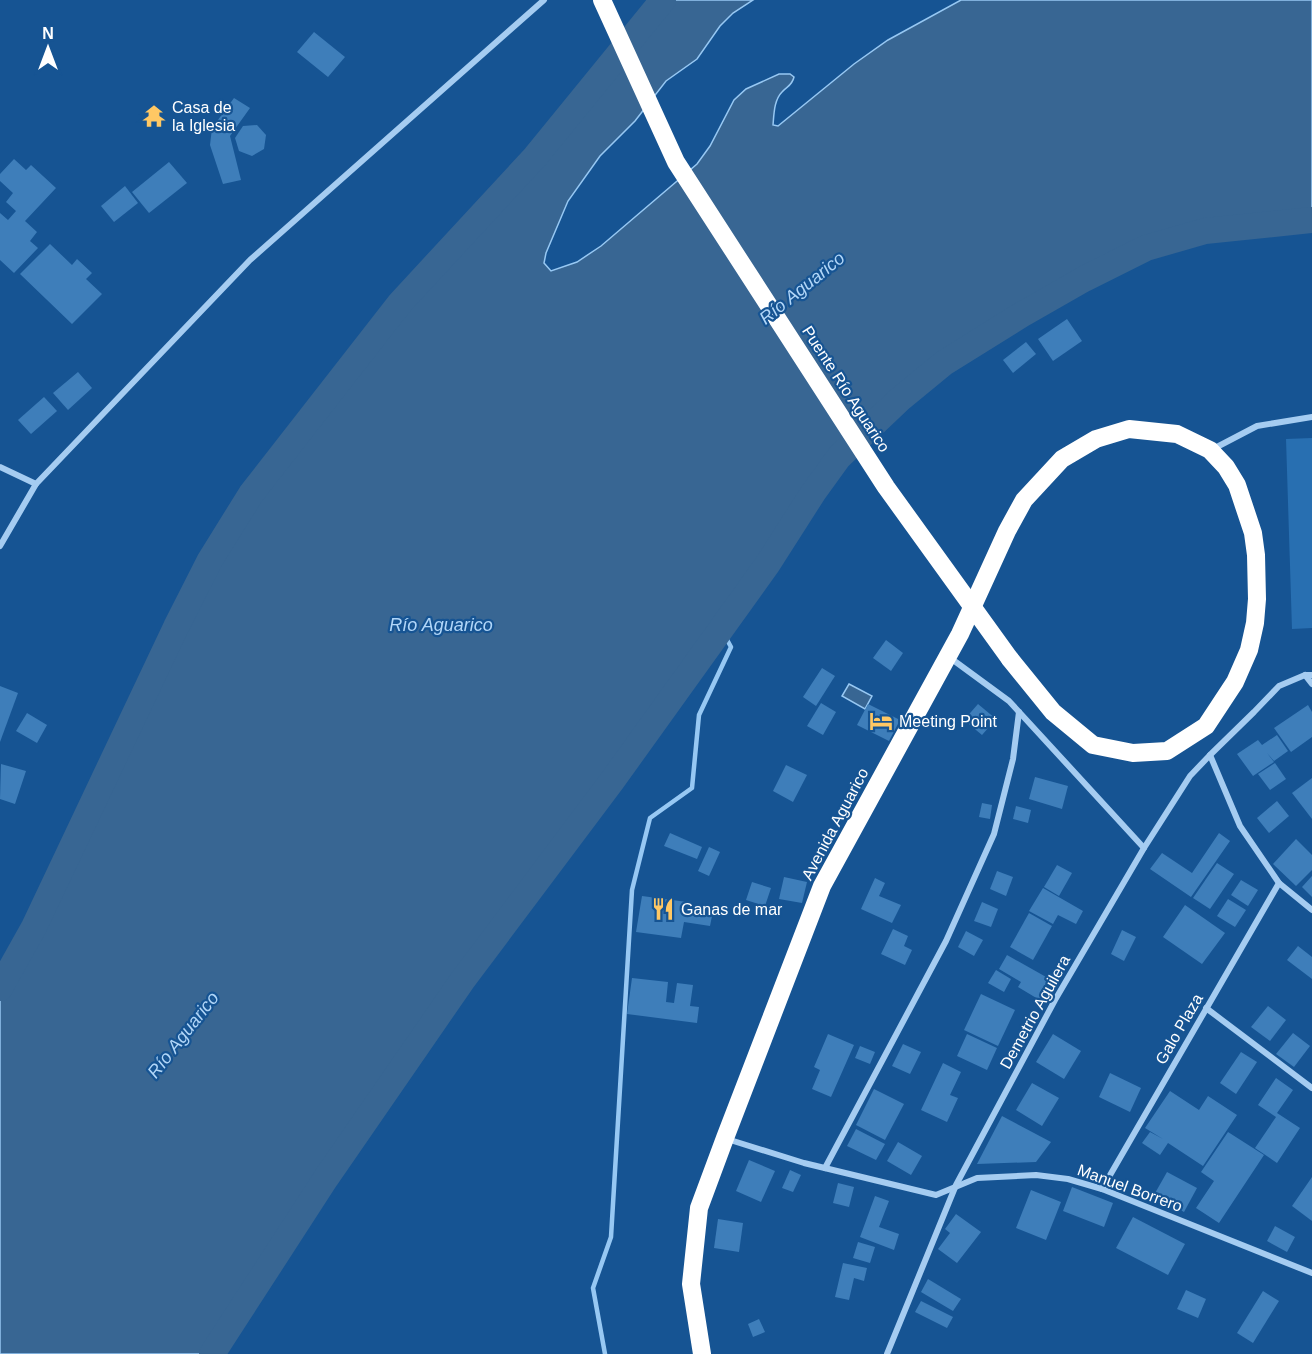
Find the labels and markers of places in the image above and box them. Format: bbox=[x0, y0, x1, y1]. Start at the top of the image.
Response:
place label: Casa de la Iglesia bbox=[172, 99, 235, 134]
temple icon: Casa de la Iglesia bbox=[141, 103, 167, 129]
hotel icon: Meeting Point bbox=[868, 708, 894, 734]
place label: Meeting Point bbox=[899, 713, 997, 730]
restaurant icon: Ganas de mar bbox=[650, 896, 676, 922]
place label: Ganas de mar bbox=[681, 901, 783, 918]

